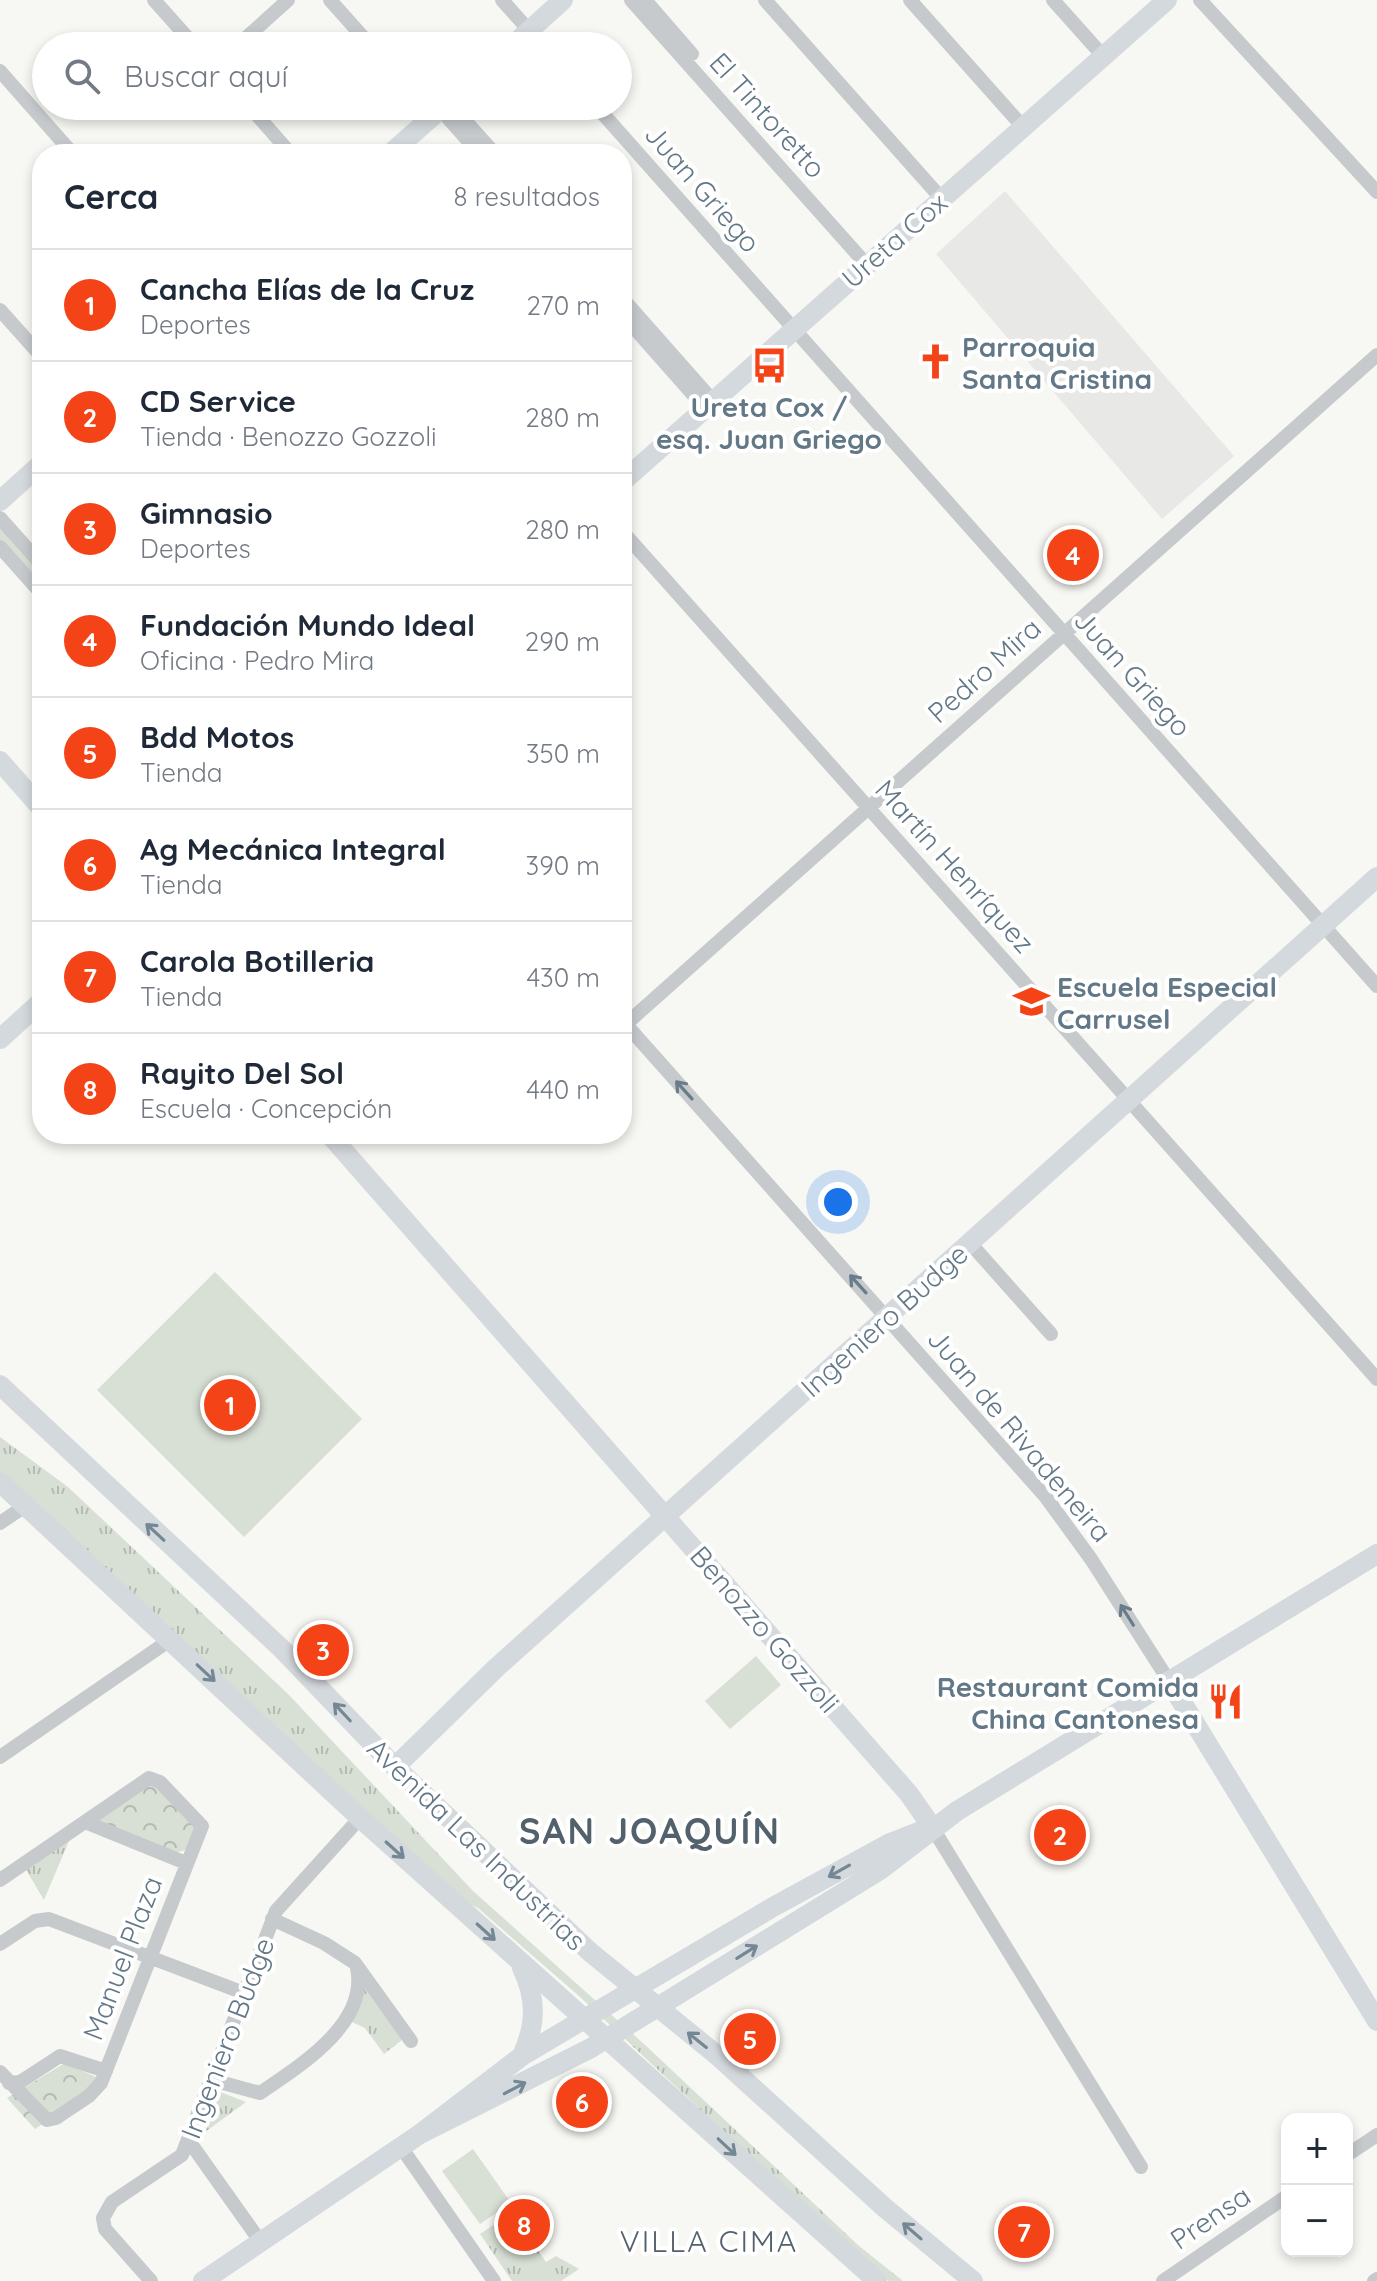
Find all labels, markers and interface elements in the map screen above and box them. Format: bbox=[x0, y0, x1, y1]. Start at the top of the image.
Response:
search box bbox=[32, 32, 632, 120]
street label: El Tintoretto bbox=[702, 45, 834, 185]
icon: search bbox=[60, 54, 104, 98]
text: Buscar aquí bbox=[124, 57, 288, 95]
street label: Juan Griego bbox=[638, 117, 768, 259]
text: Cerca bbox=[64, 175, 158, 218]
text: 8 resultados bbox=[454, 180, 600, 213]
street label: Ureta Cox bbox=[834, 185, 954, 295]
text: Cancha Elías de la Cruz bbox=[140, 270, 474, 308]
text: 1 bbox=[85, 289, 95, 322]
text: 270 m bbox=[526, 289, 600, 322]
text: Deportes bbox=[140, 308, 251, 341]
place label: Parroquia Santa Cristina bbox=[962, 329, 1152, 396]
church icon: Parroquia Santa Cristina bbox=[917, 343, 955, 381]
bus stop icon: Ureta Cox / esq. Juan Griego bbox=[750, 347, 788, 385]
text: CD Service bbox=[140, 382, 296, 420]
place label: Ureta Cox / esq. Juan Griego bbox=[656, 389, 882, 456]
text: 2 bbox=[83, 401, 97, 434]
text: 280 m bbox=[525, 401, 600, 434]
text: Tienda · Benozzo Gozzoli bbox=[140, 420, 437, 453]
text: Gimnasio bbox=[140, 494, 273, 532]
text: 3 bbox=[83, 513, 97, 546]
text: 280 m bbox=[525, 513, 600, 546]
pin: 4 bbox=[1047, 525, 1099, 585]
text: Deportes bbox=[140, 532, 251, 565]
street label: Juan Griego bbox=[1067, 602, 1199, 744]
text: Fundación Mundo Ideal bbox=[140, 606, 475, 644]
street label: Pedro Mira bbox=[920, 610, 1048, 730]
text: 4 bbox=[82, 625, 98, 658]
text: 290 m bbox=[525, 625, 600, 658]
text: Oficina · Pedro Mira bbox=[140, 644, 374, 677]
text: Bdd Motos bbox=[140, 718, 294, 756]
text: 5 bbox=[83, 737, 97, 770]
text: 350 m bbox=[526, 737, 600, 770]
text: Tienda bbox=[140, 756, 223, 789]
street label: Martín Henríquez bbox=[868, 772, 1042, 960]
text: Ag Mecánica Integral bbox=[140, 830, 446, 868]
text: 6 bbox=[83, 849, 97, 882]
text: 390 m bbox=[526, 849, 600, 882]
text: Tienda bbox=[140, 868, 223, 901]
text: Carola Botilleria bbox=[140, 942, 374, 980]
text: 7 bbox=[83, 961, 97, 994]
text: 430 m bbox=[526, 961, 600, 994]
place label: Escuela Especial Carrusel bbox=[1057, 969, 1277, 1036]
text: Tienda bbox=[140, 980, 223, 1013]
school or university icon: Escuela Especial Carrusel bbox=[1012, 983, 1050, 1021]
text: Rayito Del Sol bbox=[140, 1054, 344, 1092]
text: 8 bbox=[83, 1073, 97, 1106]
text: 440 m bbox=[526, 1073, 600, 1106]
one-way arrow bbox=[676, 1081, 694, 1101]
text: Escuela · Concepción bbox=[140, 1092, 392, 1125]
your location bbox=[818, 1182, 858, 1222]
street label: Ingeniero Budge bbox=[793, 1236, 975, 1404]
one-way arrow bbox=[849, 1275, 867, 1295]
street label: Juan de Rivadeneira bbox=[921, 1321, 1119, 1549]
pin: 1 bbox=[204, 1375, 256, 1435]
one-way arrow bbox=[145, 1522, 165, 1541]
street label: Benozzo Gozzoli bbox=[683, 1538, 847, 1720]
one-way arrow bbox=[1119, 1605, 1136, 1627]
pin: 3 bbox=[297, 1620, 349, 1680]
one-way arrow bbox=[195, 1663, 215, 1682]
place label: Restaurant Comida China Cantonesa bbox=[937, 1669, 1199, 1736]
restaurant icon: Restaurant Comida China Cantonesa bbox=[1206, 1683, 1244, 1721]
one-way arrow bbox=[333, 1702, 352, 1722]
street label: Avenida Las Industrias bbox=[360, 1731, 594, 1957]
pin: 2 bbox=[1034, 1805, 1086, 1865]
district label: SAN JOAQUÍN bbox=[519, 1808, 781, 1853]
one-way arrow bbox=[385, 1841, 405, 1859]
one-way arrow bbox=[827, 1863, 851, 1879]
street label: Manuel Plaza bbox=[75, 1871, 169, 2045]
one-way arrow bbox=[475, 1922, 495, 1940]
street label: Ingeniero Budge bbox=[173, 1933, 281, 2143]
one-way arrow bbox=[736, 1944, 758, 1960]
pin: 5 bbox=[724, 2009, 776, 2069]
one-way arrow bbox=[688, 2031, 708, 2049]
pin: 6 bbox=[556, 2072, 608, 2132]
one-way arrow bbox=[503, 2080, 527, 2096]
map controls bbox=[1281, 2113, 1353, 2257]
button: + bbox=[1281, 2113, 1353, 2185]
one-way arrow bbox=[717, 2138, 737, 2156]
street label: Prensa bbox=[1163, 2178, 1257, 2256]
button: − bbox=[1281, 2185, 1353, 2257]
pin: 8 bbox=[498, 2195, 550, 2255]
pin: 7 bbox=[998, 2202, 1050, 2262]
district label: VILLA CIMA bbox=[620, 2222, 798, 2260]
one-way arrow bbox=[903, 2223, 923, 2241]

